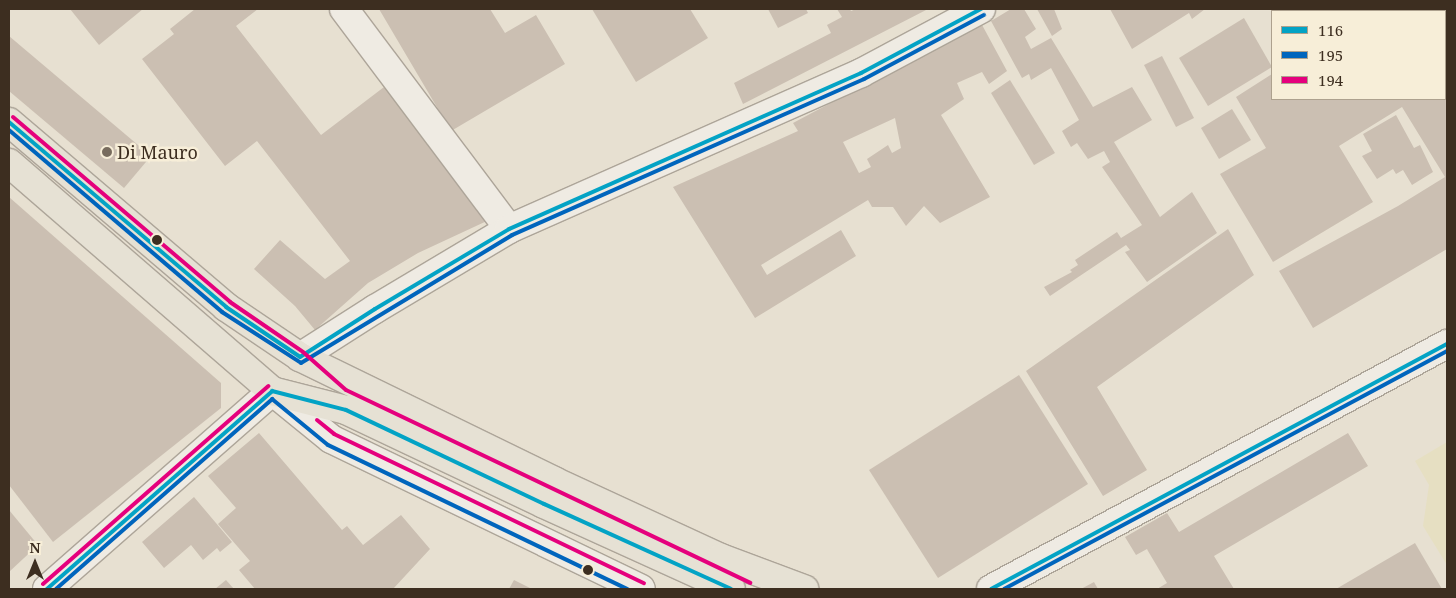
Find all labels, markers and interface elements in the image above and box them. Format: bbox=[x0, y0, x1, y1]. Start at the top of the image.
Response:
legend bbox=[1271, 10, 1446, 100]
text: 116 bbox=[1318, 20, 1343, 40]
text: 195 bbox=[1318, 45, 1343, 65]
text: 194 bbox=[1318, 70, 1343, 90]
place label: Di Mauro bbox=[117, 141, 198, 163]
marker: Di Mauro bbox=[101, 146, 113, 158]
unlabelled marker bbox=[152, 235, 162, 245]
north arrow bbox=[10, 538, 60, 588]
text: N bbox=[29, 538, 41, 557]
unlabelled marker bbox=[583, 565, 593, 575]

